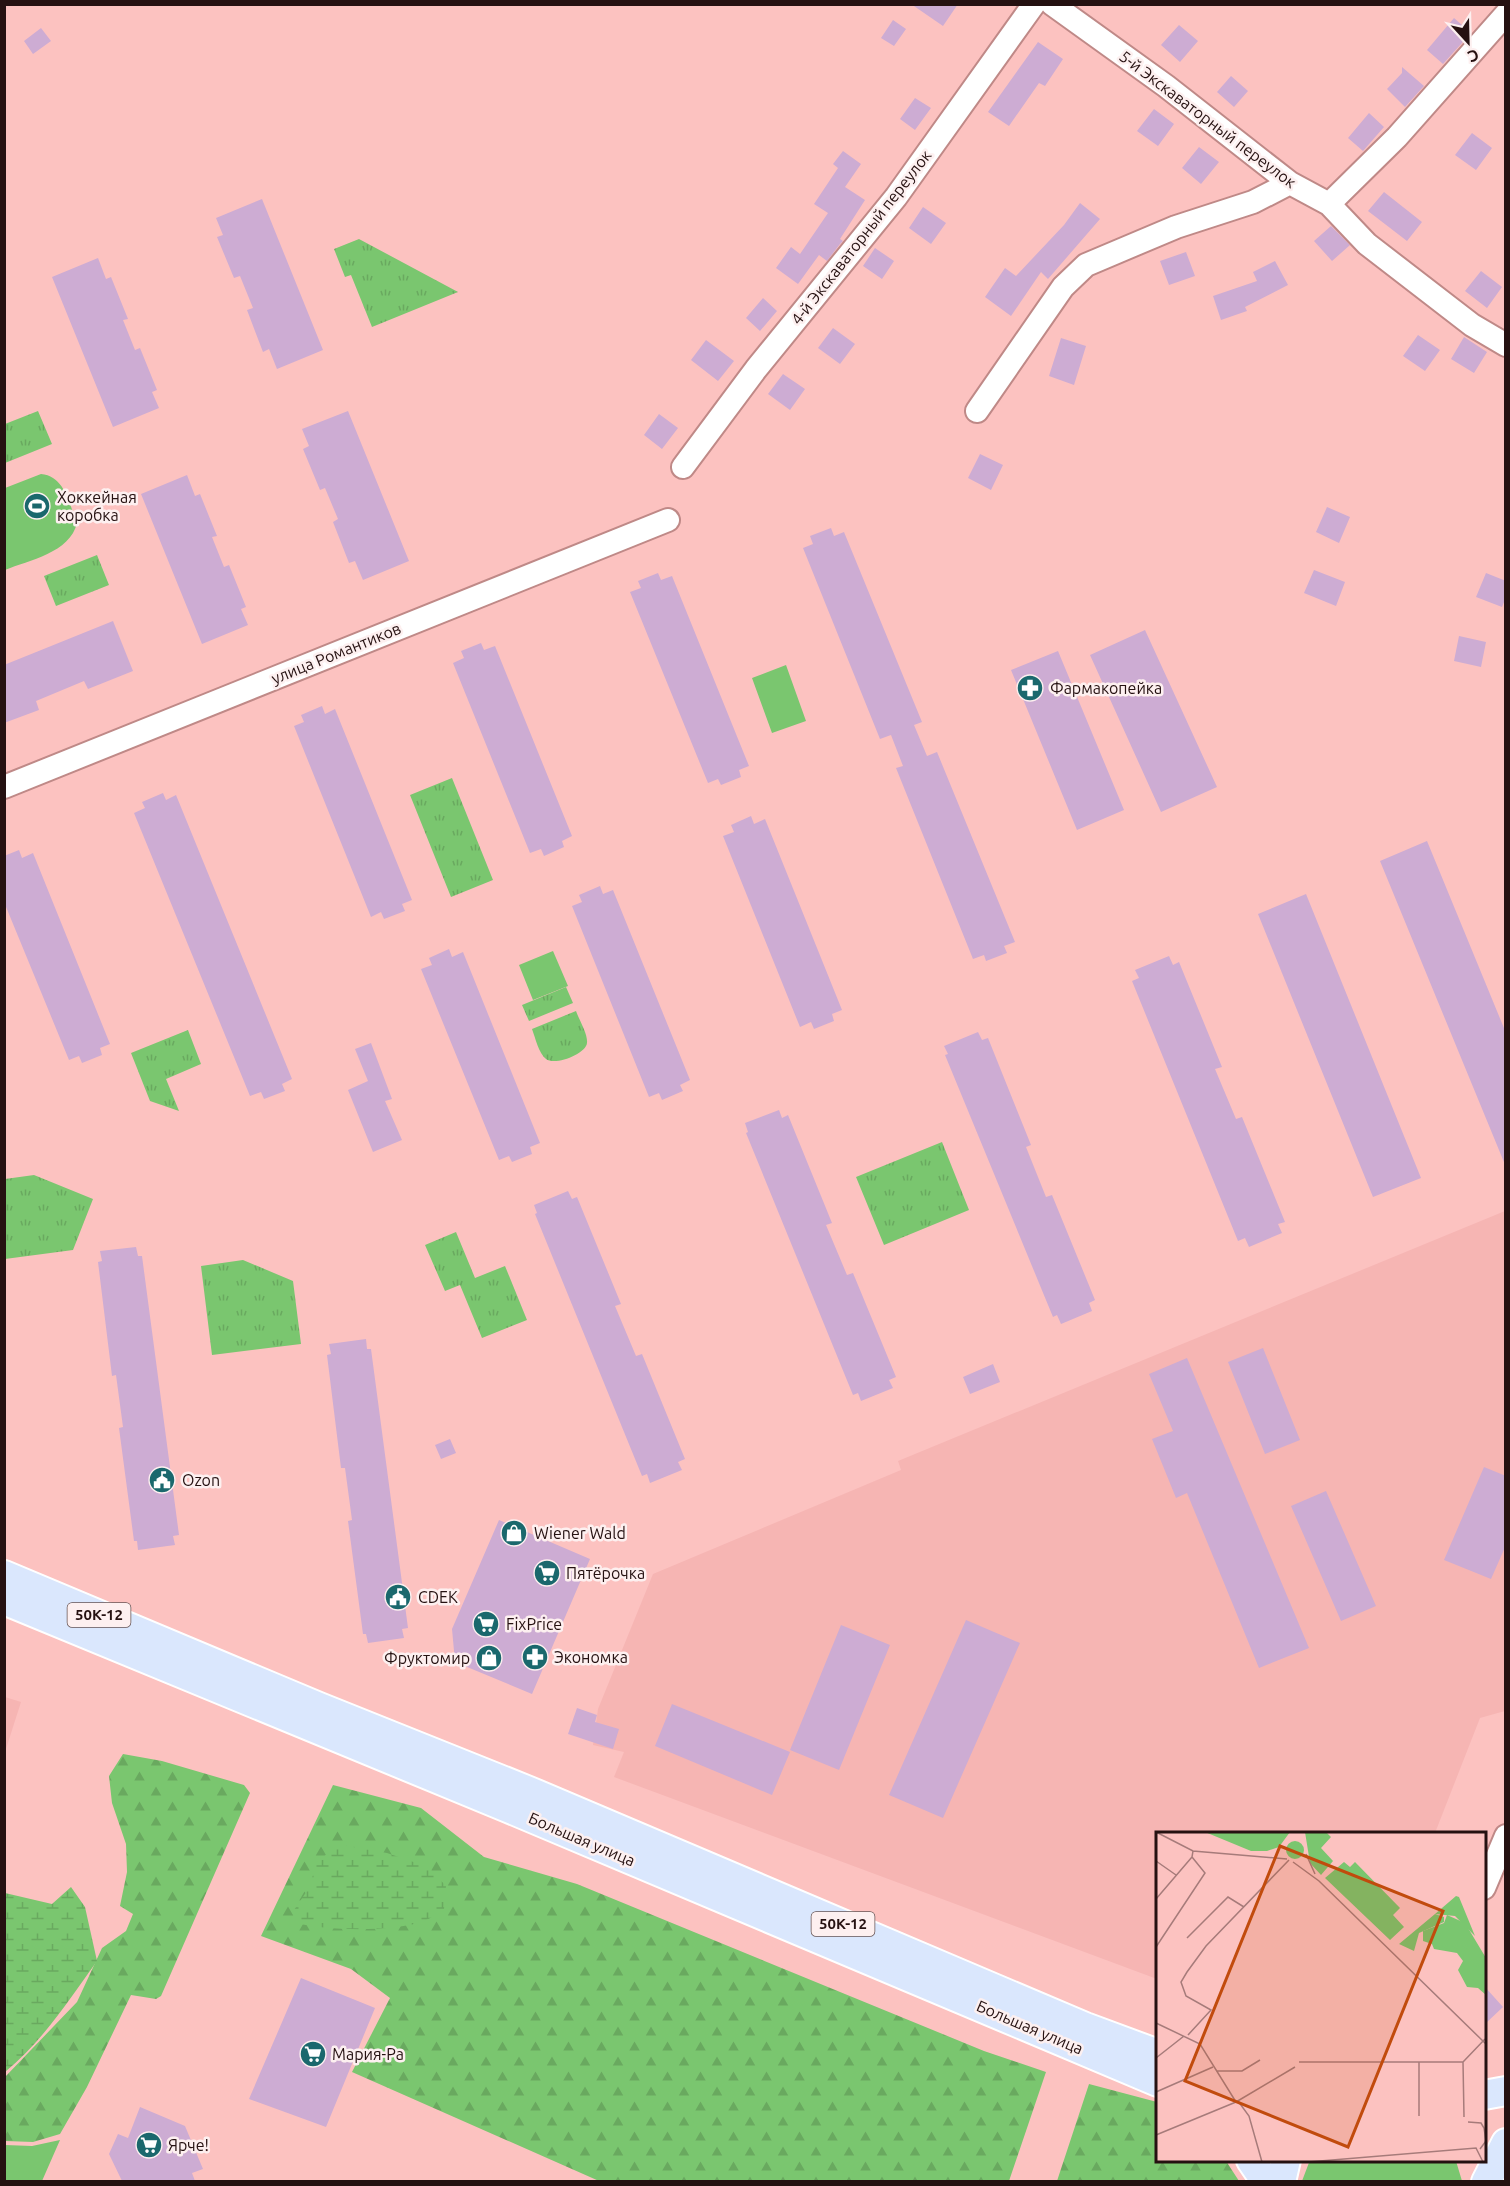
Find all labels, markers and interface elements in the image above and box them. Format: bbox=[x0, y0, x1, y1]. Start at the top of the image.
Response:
north arrow bbox=[1438, 12, 1498, 72]
text: С bbox=[1466, 46, 1482, 66]
street label: 5-й Экскаваторный переулок bbox=[1116, 47, 1300, 191]
street label: 4-й Экскаваторный переулок bbox=[787, 146, 935, 328]
place label: Хоккейная коробка bbox=[57, 488, 137, 524]
sports icon: Хоккейная коробка bbox=[22, 491, 52, 521]
street label: улица Романтиков bbox=[269, 619, 403, 687]
pharmacy icon: Фармакопейка bbox=[1015, 673, 1045, 703]
place label: Фармакопейка bbox=[1050, 679, 1162, 697]
public building icon: Ozon bbox=[147, 1465, 177, 1495]
place label: Ozon bbox=[182, 1471, 220, 1489]
shop icon: Wiener Wald bbox=[499, 1518, 529, 1548]
place label: Wiener Wald bbox=[534, 1524, 626, 1542]
supermarket icon: Пятёрочка bbox=[532, 1558, 562, 1588]
place label: Пятёрочка bbox=[566, 1564, 645, 1582]
public building icon: CDEK bbox=[383, 1582, 413, 1612]
place label: CDEK bbox=[418, 1588, 458, 1606]
road number: 50К-12 bbox=[68, 1603, 130, 1627]
supermarket icon: FixPrice bbox=[471, 1609, 501, 1639]
place label: FixPrice bbox=[506, 1615, 562, 1633]
pharmacy icon: Экономка bbox=[520, 1642, 550, 1672]
shop icon: Фруктомир bbox=[474, 1643, 504, 1673]
place label: Экономка bbox=[554, 1648, 628, 1666]
place label: Фруктомир bbox=[384, 1649, 470, 1667]
street label: Большая улица bbox=[526, 1808, 638, 1870]
inset map bbox=[1156, 1832, 1486, 2162]
road number: 50К-12 bbox=[812, 1912, 874, 1936]
street label: Большая улица bbox=[974, 1996, 1086, 2058]
supermarket icon: Мария-Ра bbox=[298, 2039, 328, 2069]
place label: Мария-Ра bbox=[332, 2045, 404, 2063]
supermarket icon: Ярче! bbox=[134, 2130, 164, 2160]
place label: Ярче! bbox=[168, 2136, 209, 2154]

